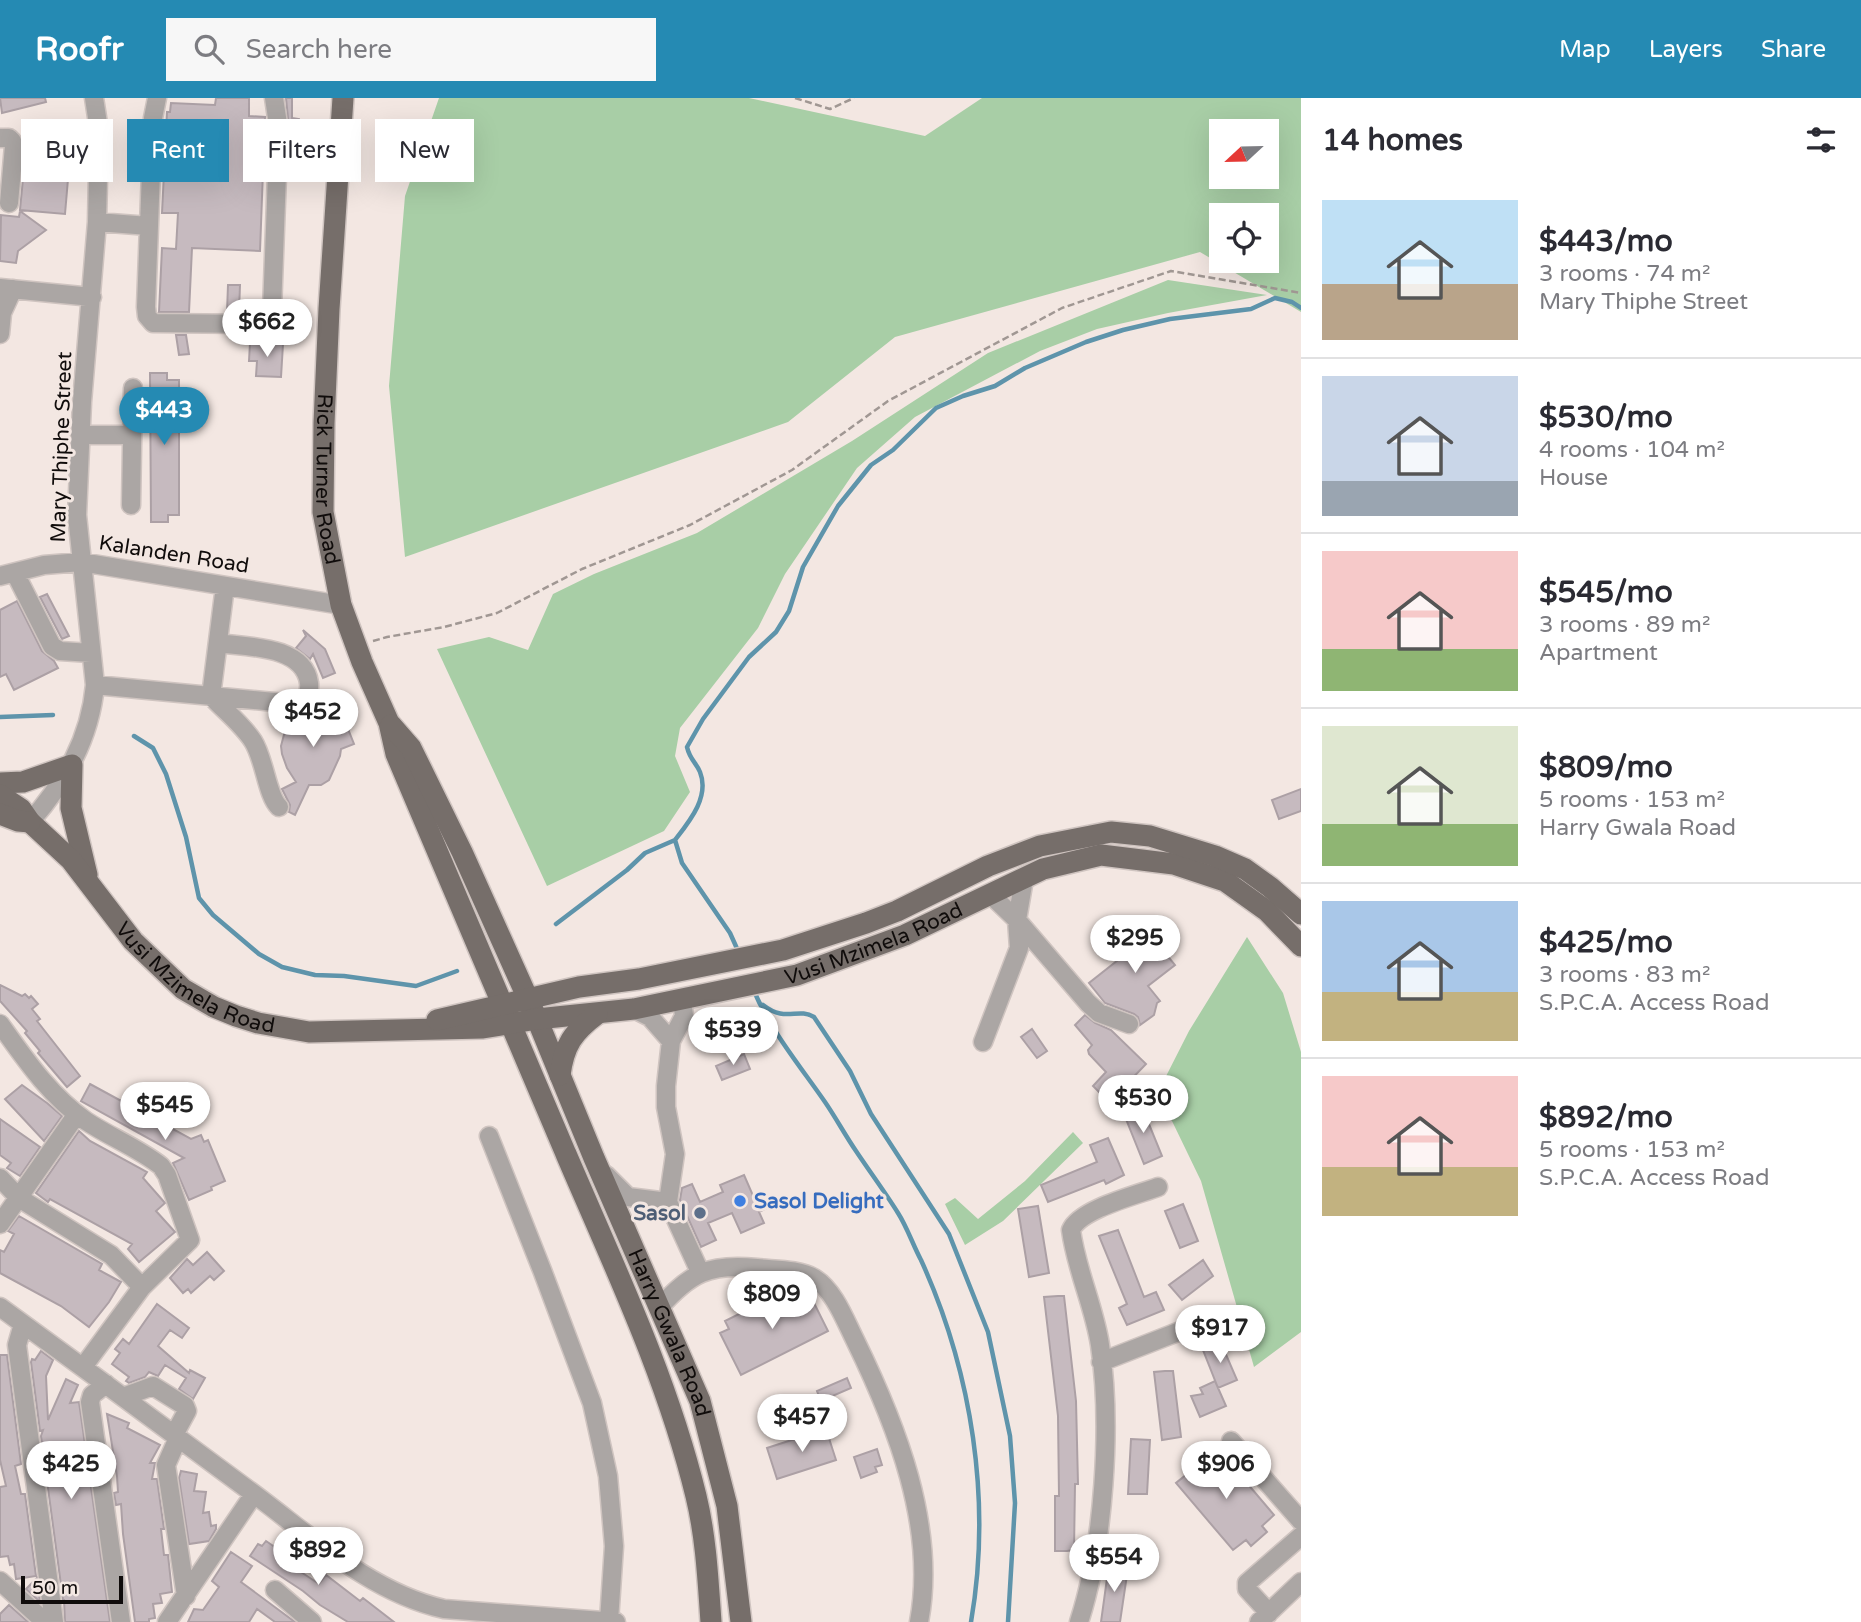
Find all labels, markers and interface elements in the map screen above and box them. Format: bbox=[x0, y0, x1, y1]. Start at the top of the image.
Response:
search box bbox=[166, 18, 656, 81]
text: Roofr bbox=[35, 30, 124, 69]
icon: search bbox=[190, 30, 228, 68]
text: Search here bbox=[246, 34, 392, 65]
text: Map bbox=[1559, 35, 1611, 64]
text: Layers bbox=[1649, 35, 1723, 64]
text: Share bbox=[1761, 35, 1826, 64]
chip: Buy bbox=[21, 119, 113, 182]
chip: Rent bbox=[127, 119, 229, 182]
chip: Filters bbox=[243, 119, 361, 182]
chip: New bbox=[375, 119, 474, 182]
north arrow bbox=[1209, 119, 1279, 189]
map controls bbox=[1209, 119, 1279, 273]
icon: filters bbox=[1802, 121, 1840, 159]
text: 14 homes bbox=[1322, 122, 1463, 159]
button: locate bbox=[1209, 203, 1279, 273]
text: $443/mo bbox=[1539, 223, 1673, 260]
icon: home bbox=[1378, 228, 1462, 312]
text: 3 rooms · 74 m² bbox=[1539, 260, 1710, 288]
text: Mary Thiphe Street bbox=[1539, 288, 1748, 316]
pin: $662 bbox=[226, 300, 308, 359]
text: $662 bbox=[238, 308, 296, 336]
street label: Mary Thiphe Street bbox=[46, 351, 77, 543]
pin: $443 bbox=[123, 388, 205, 447]
street label: Rick Turner Road bbox=[310, 393, 345, 567]
text: $443 bbox=[135, 396, 193, 424]
text: $530/mo bbox=[1539, 399, 1673, 436]
icon: home bbox=[1378, 404, 1462, 488]
text: 4 rooms · 104 m² bbox=[1539, 436, 1725, 464]
text: House bbox=[1539, 464, 1608, 492]
street label: Kalanden Road bbox=[97, 530, 251, 579]
text: $545/mo bbox=[1539, 574, 1673, 611]
icon: home bbox=[1378, 579, 1462, 663]
text: 3 rooms · 89 m² bbox=[1539, 611, 1710, 639]
text: Apartment bbox=[1539, 639, 1658, 667]
pin: $452 bbox=[272, 690, 354, 749]
text: $452 bbox=[284, 698, 342, 726]
text: $809/mo bbox=[1539, 749, 1673, 786]
icon: home bbox=[1378, 754, 1462, 838]
text: 5 rooms · 153 m² bbox=[1539, 786, 1725, 814]
text: Harry Gwala Road bbox=[1539, 814, 1736, 842]
street label: Vusi Mzimela Road bbox=[782, 897, 967, 990]
pin: $295 bbox=[1094, 916, 1176, 975]
street label: Vusi Mzimela Road bbox=[110, 917, 277, 1039]
text: $295 bbox=[1106, 924, 1164, 952]
text: $425/mo bbox=[1539, 924, 1673, 961]
icon: home bbox=[1378, 929, 1462, 1013]
text: 3 rooms · 83 m² bbox=[1539, 961, 1710, 989]
text: S.P.C.A. Access Road bbox=[1539, 989, 1769, 1017]
pin: $539 bbox=[692, 1007, 774, 1067]
text: $539 bbox=[704, 1016, 762, 1044]
pin: $530 bbox=[1102, 1076, 1184, 1135]
pin: $545 bbox=[124, 1082, 206, 1142]
text: $530 bbox=[1114, 1084, 1172, 1112]
text: $545 bbox=[136, 1091, 194, 1119]
text: $892/mo bbox=[1539, 1099, 1673, 1136]
icon: home bbox=[1378, 1104, 1462, 1188]
text: 5 rooms · 153 m² bbox=[1539, 1136, 1725, 1164]
text: S.P.C.A. Access Road bbox=[1539, 1164, 1769, 1192]
place label: Sasol Delight bbox=[754, 1189, 884, 1214]
marker: Sasol Delight bbox=[732, 1193, 748, 1209]
place label: Sasol bbox=[633, 1201, 686, 1226]
marker: Sasol bbox=[692, 1205, 708, 1221]
street label: Harry Gwala Road bbox=[622, 1245, 715, 1419]
pin: $809 bbox=[731, 1272, 813, 1331]
text: $809 bbox=[743, 1280, 801, 1308]
pin: $917 bbox=[1179, 1306, 1261, 1365]
text: $917 bbox=[1191, 1314, 1249, 1342]
pin: $457 bbox=[761, 1394, 843, 1454]
text: $457 bbox=[773, 1403, 831, 1431]
pin: $425 bbox=[30, 1442, 112, 1501]
pin: $906 bbox=[1185, 1442, 1267, 1501]
text: $425 bbox=[42, 1450, 100, 1478]
text: $906 bbox=[1197, 1450, 1255, 1478]
pin: $892 bbox=[277, 1528, 359, 1587]
pin: $554 bbox=[1073, 1534, 1155, 1594]
text: $892 bbox=[289, 1536, 347, 1564]
text: $554 bbox=[1085, 1543, 1143, 1571]
scale bar bbox=[21, 1573, 122, 1605]
text: 50 m bbox=[32, 1577, 78, 1599]

